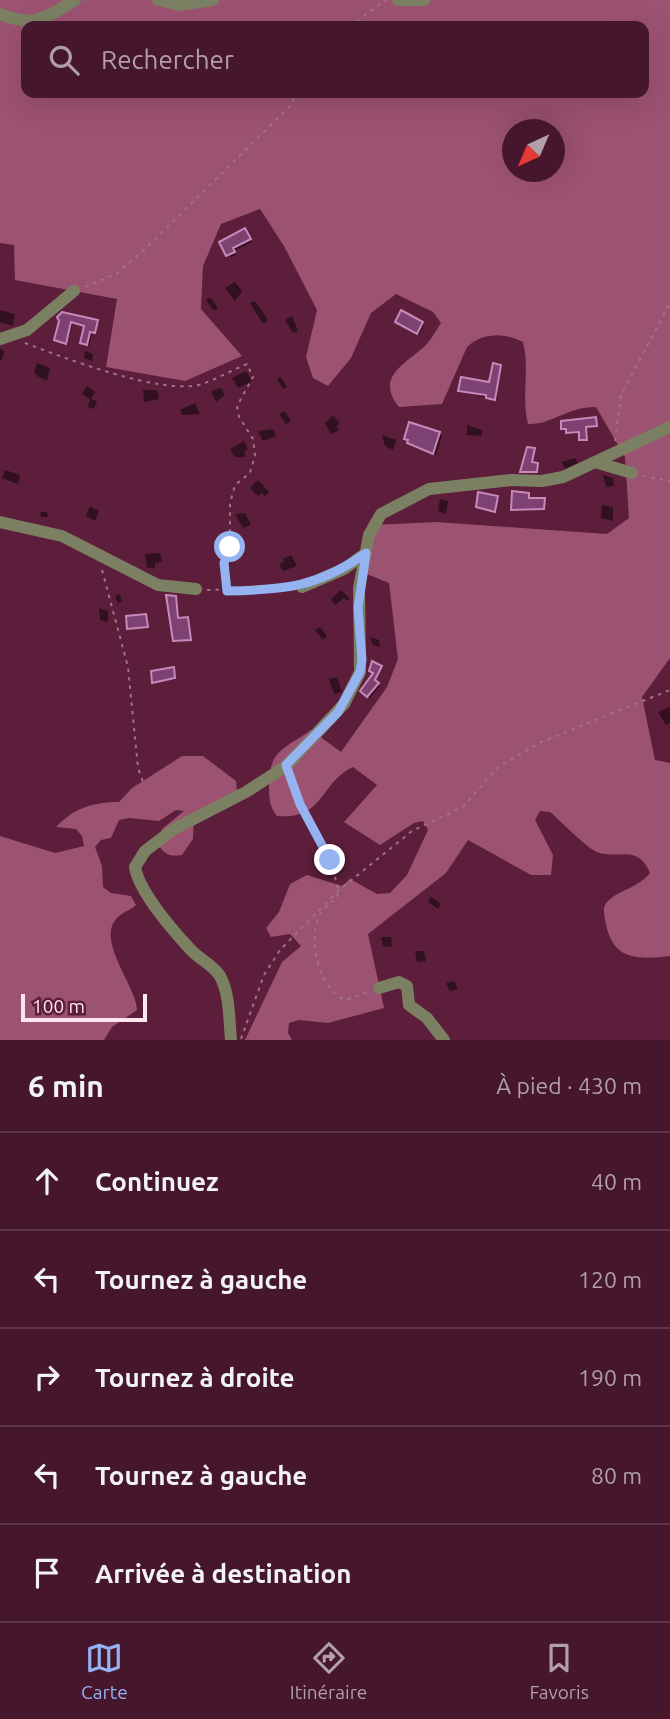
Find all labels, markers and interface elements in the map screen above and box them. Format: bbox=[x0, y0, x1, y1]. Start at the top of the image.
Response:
search box bbox=[21, 21, 649, 98]
icon: search bbox=[45, 41, 83, 79]
text: Rechercher bbox=[101, 45, 234, 74]
north arrow bbox=[502, 119, 565, 182]
route start bbox=[214, 531, 245, 562]
route end bbox=[314, 844, 345, 875]
scale bar bbox=[21, 991, 147, 1023]
text: 100 m bbox=[32, 995, 85, 1017]
text: 6 min bbox=[28, 1069, 104, 1103]
text: À pied · 430 m bbox=[496, 1073, 642, 1098]
icon: ahead bbox=[28, 1162, 66, 1200]
text: Continuez bbox=[95, 1167, 219, 1196]
text: 40 m bbox=[591, 1169, 642, 1194]
icon: left bbox=[28, 1260, 66, 1298]
text: Tournez à gauche bbox=[95, 1265, 307, 1294]
text: 120 m bbox=[578, 1267, 642, 1292]
icon: right bbox=[28, 1358, 66, 1396]
text: Tournez à droite bbox=[95, 1363, 294, 1392]
text: 190 m bbox=[578, 1365, 642, 1390]
icon: left bbox=[28, 1456, 66, 1494]
text: Tournez à gauche bbox=[95, 1461, 307, 1490]
text: 80 m bbox=[591, 1463, 642, 1488]
icon: arrive bbox=[28, 1554, 66, 1592]
text: Arrivée à destination bbox=[95, 1559, 351, 1588]
tab: Carte bbox=[81, 1639, 128, 1703]
tab: Itinéraire bbox=[290, 1639, 367, 1703]
tab: Favoris bbox=[529, 1639, 589, 1703]

